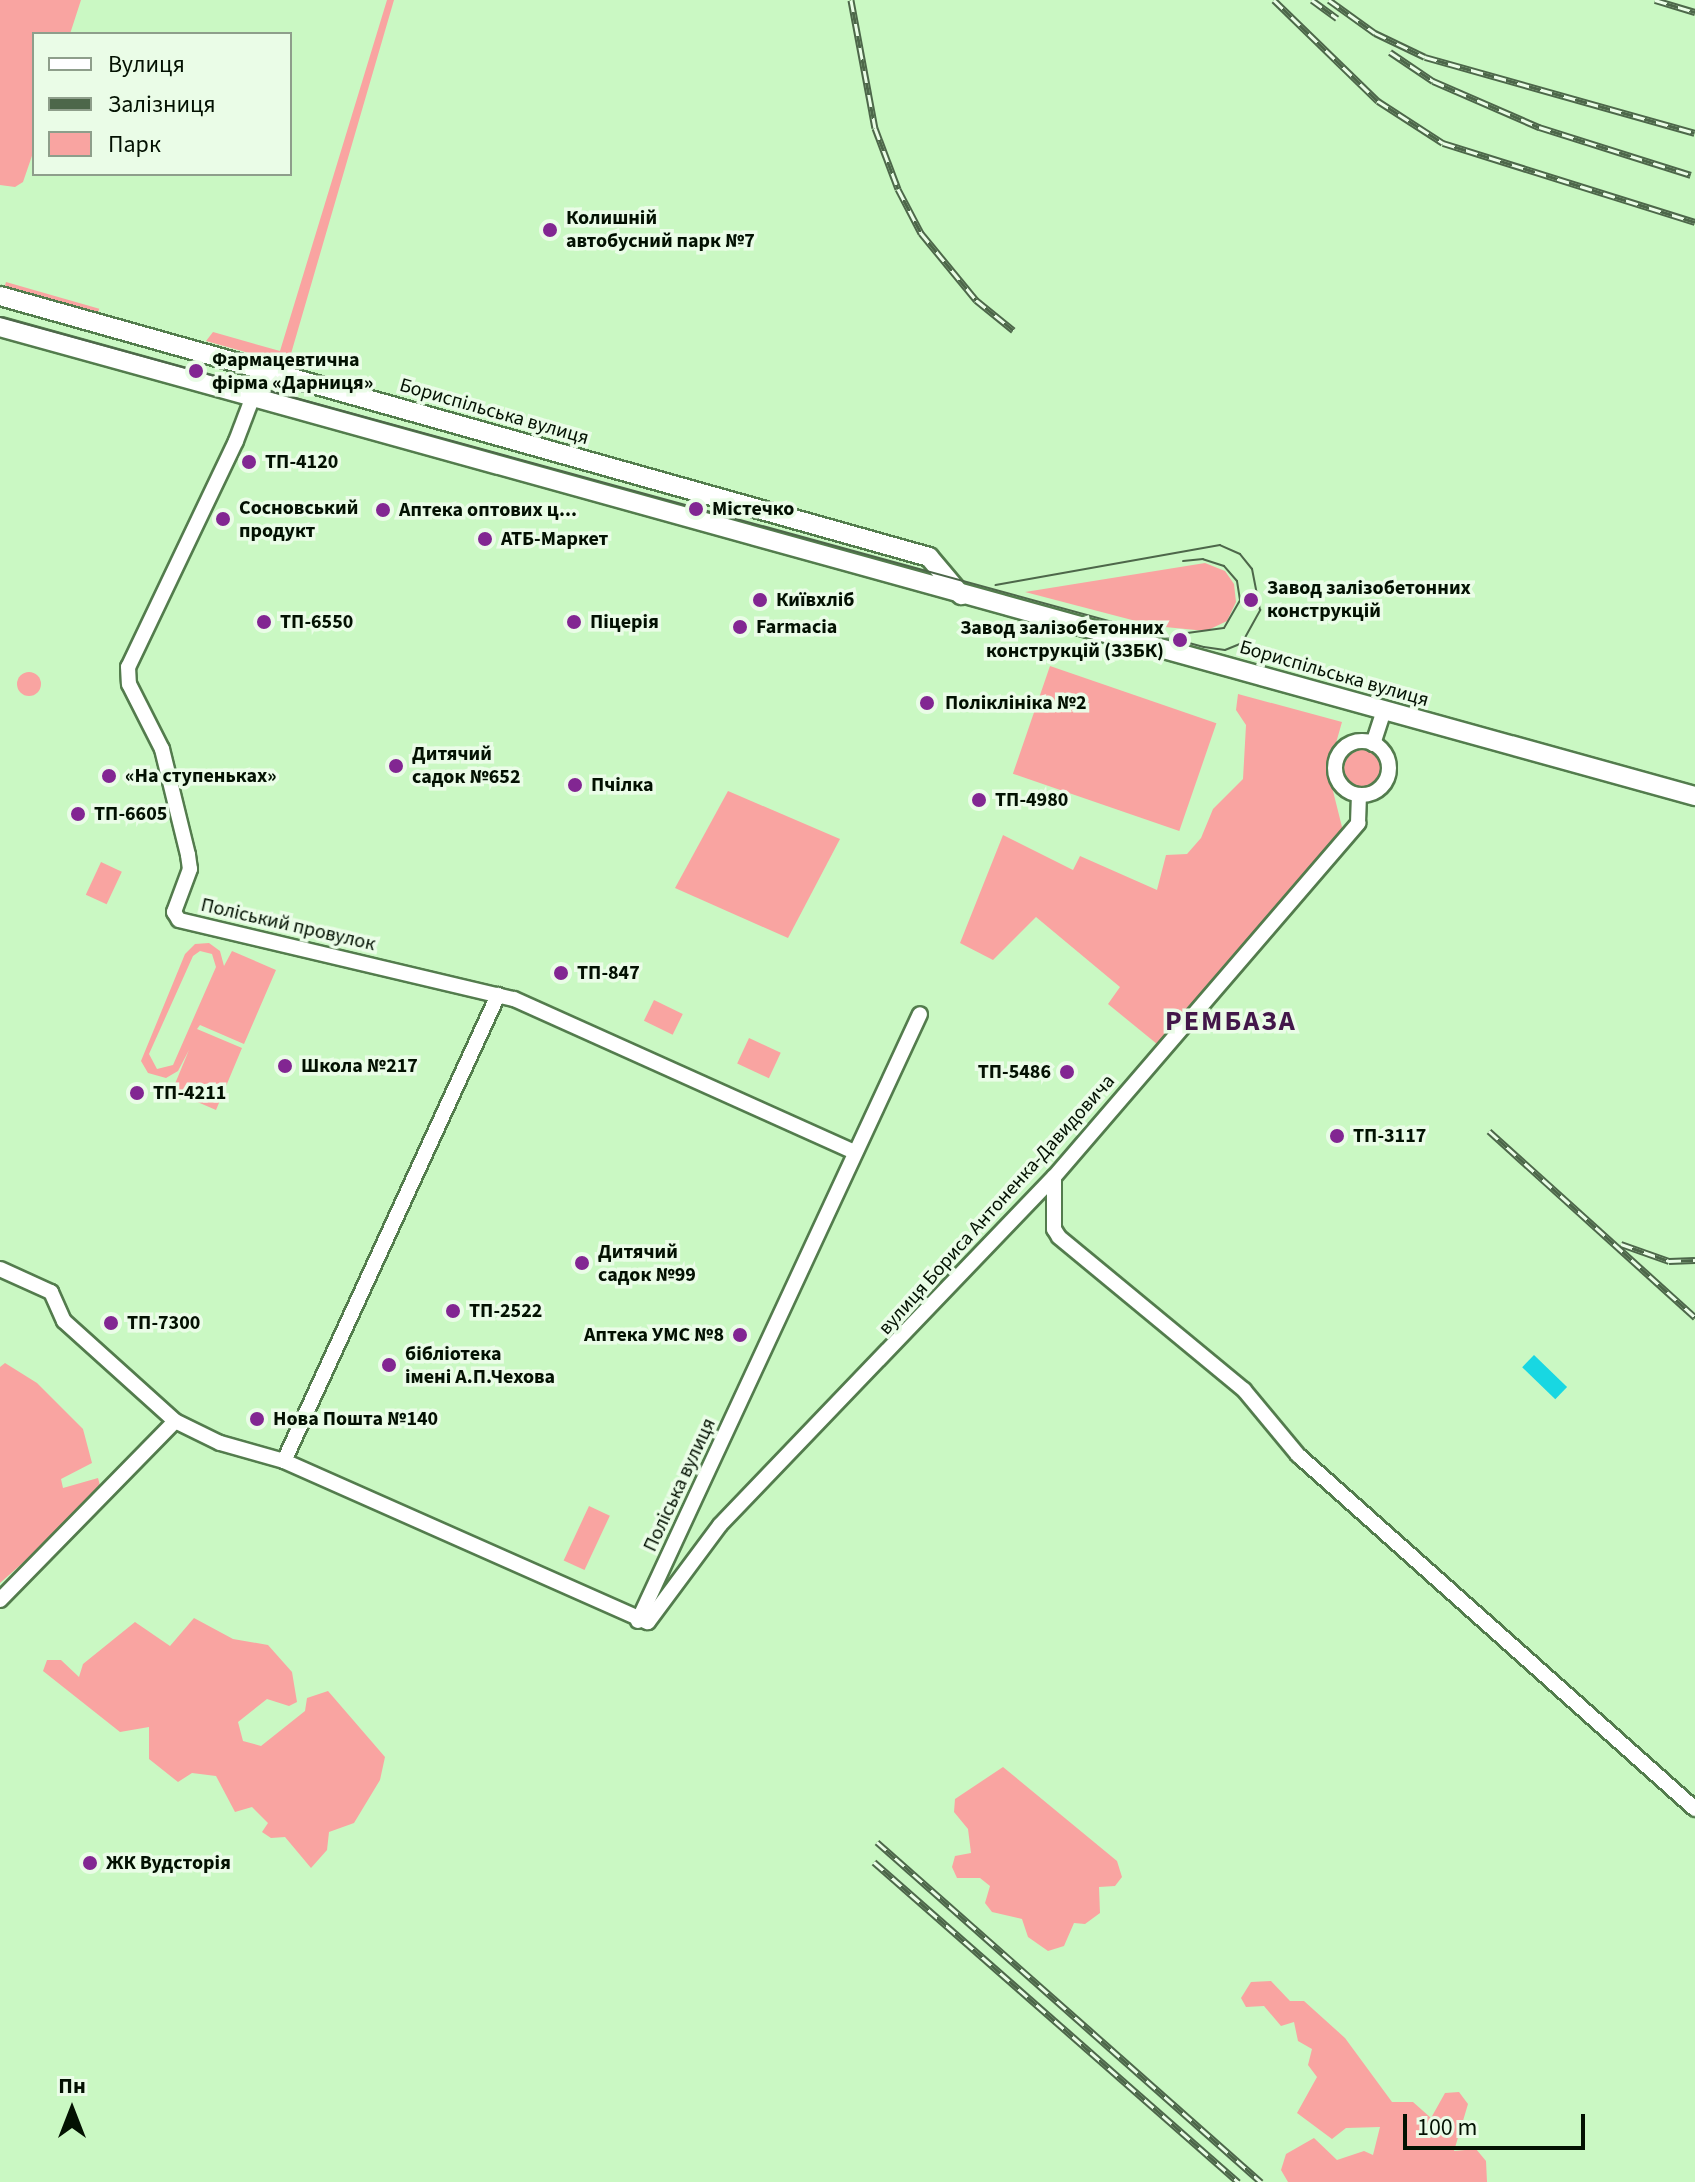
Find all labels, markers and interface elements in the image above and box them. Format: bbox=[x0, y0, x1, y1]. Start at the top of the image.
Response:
legend bbox=[32, 32, 292, 176]
text: Вулиця bbox=[108, 47, 185, 82]
text: Залізниця bbox=[108, 87, 216, 122]
text: Парк bbox=[108, 127, 161, 162]
place label: Колишній автобусний парк №7 bbox=[566, 206, 755, 253]
marker: Колишній автобусний парк №7 bbox=[541, 221, 559, 239]
place label: Фармацевтична фірма «Дарниця» bbox=[212, 348, 373, 395]
marker: Фармацевтична фірма «Дарниця» bbox=[187, 362, 205, 380]
street label: Бориспільська вулиця bbox=[397, 373, 591, 451]
place label: ТП-4120 bbox=[265, 450, 338, 474]
marker: ТП-4120 bbox=[240, 453, 258, 471]
place label: Сосновський продукт bbox=[239, 496, 358, 543]
place label: Містечко bbox=[712, 497, 794, 521]
place label: Аптека оптових ц... bbox=[399, 498, 577, 522]
marker: Містечко bbox=[687, 500, 705, 518]
marker: Аптека оптових ц... bbox=[374, 501, 392, 519]
marker: Сосновський продукт bbox=[214, 510, 232, 528]
place label: АТБ-Маркет bbox=[501, 527, 608, 551]
marker: АТБ-Маркет bbox=[476, 530, 494, 548]
place label: Завод залізобетонних конструкцій bbox=[1267, 576, 1471, 623]
place label: Київхліб bbox=[776, 588, 854, 612]
marker: Київхліб bbox=[751, 591, 769, 609]
marker: Завод залізобетонних конструкцій bbox=[1242, 591, 1260, 609]
place label: ТП-6550 bbox=[280, 610, 353, 634]
place label: Піцерія bbox=[590, 610, 659, 634]
marker: ТП-6550 bbox=[255, 613, 273, 631]
marker: Піцерія bbox=[565, 613, 583, 631]
place label: Farmacia bbox=[756, 615, 837, 639]
place label: Завод залізобетонних конструкцій (ЗЗБК) bbox=[960, 616, 1164, 663]
marker: Farmacia bbox=[731, 618, 749, 636]
marker: Завод залізобетонних конструкцій (ЗЗБК) bbox=[1171, 631, 1189, 649]
street label: Бориспільська вулиця bbox=[1237, 635, 1431, 713]
place label: Поліклініка №2 bbox=[945, 691, 1087, 715]
marker: Поліклініка №2 bbox=[916, 692, 938, 714]
place label: Дитячий садок №652 bbox=[412, 742, 520, 789]
marker: Дитячий садок №652 bbox=[387, 757, 405, 775]
place label: «На ступеньках» bbox=[125, 764, 277, 788]
marker: «На ступеньках» bbox=[100, 767, 118, 785]
place label: Пчілка bbox=[591, 773, 654, 797]
marker: Пчілка bbox=[566, 776, 584, 794]
place label: ТП-4980 bbox=[995, 788, 1068, 812]
marker: ТП-4980 bbox=[970, 791, 988, 809]
place label: ТП-6605 bbox=[94, 802, 167, 826]
marker: ТП-6605 bbox=[69, 805, 87, 823]
street label: Поліський провулок bbox=[198, 893, 378, 957]
place label: ТП-847 bbox=[577, 961, 640, 985]
marker: ТП-847 bbox=[552, 964, 570, 982]
district label: РЕМБАЗА bbox=[1165, 1004, 1297, 1038]
place label: Школа №217 bbox=[301, 1054, 418, 1078]
marker: Школа №217 bbox=[276, 1057, 294, 1075]
place label: ТП-5486 bbox=[978, 1060, 1051, 1084]
marker: ТП-5486 bbox=[1058, 1063, 1076, 1081]
street label: вулиця Бориса Антоненка-Давидовича bbox=[874, 1070, 1120, 1340]
place label: ТП-4211 bbox=[153, 1081, 226, 1105]
marker: ТП-4211 bbox=[128, 1084, 146, 1102]
place label: ТП-3117 bbox=[1353, 1124, 1426, 1148]
marker: ТП-3117 bbox=[1328, 1127, 1346, 1145]
place label: Дитячий садок №99 bbox=[598, 1240, 696, 1287]
marker: Дитячий садок №99 bbox=[573, 1254, 591, 1272]
place label: ТП-2522 bbox=[469, 1299, 542, 1323]
marker: ТП-2522 bbox=[444, 1302, 462, 1320]
place label: ТП-7300 bbox=[127, 1311, 200, 1335]
marker: ТП-7300 bbox=[102, 1314, 120, 1332]
place label: Аптека УМС №8 bbox=[584, 1323, 724, 1347]
marker: Аптека УМС №8 bbox=[731, 1326, 749, 1344]
place label: бібліотека імені А.П.Чехова bbox=[405, 1342, 555, 1389]
marker: бібліотека імені А.П.Чехова bbox=[380, 1356, 398, 1374]
place label: Нова Пошта №140 bbox=[273, 1407, 438, 1431]
marker: Нова Пошта №140 bbox=[248, 1410, 266, 1428]
street label: Поліська вулиця bbox=[639, 1414, 721, 1556]
place label: ЖК Вудсторія bbox=[106, 1851, 231, 1875]
marker: ЖК Вудсторія bbox=[81, 1854, 99, 1872]
north arrow bbox=[32, 2070, 112, 2150]
text: Пн bbox=[58, 2070, 86, 2102]
scale bar bbox=[1407, 2098, 1589, 2148]
text: 100 m bbox=[1417, 2110, 1477, 2145]

